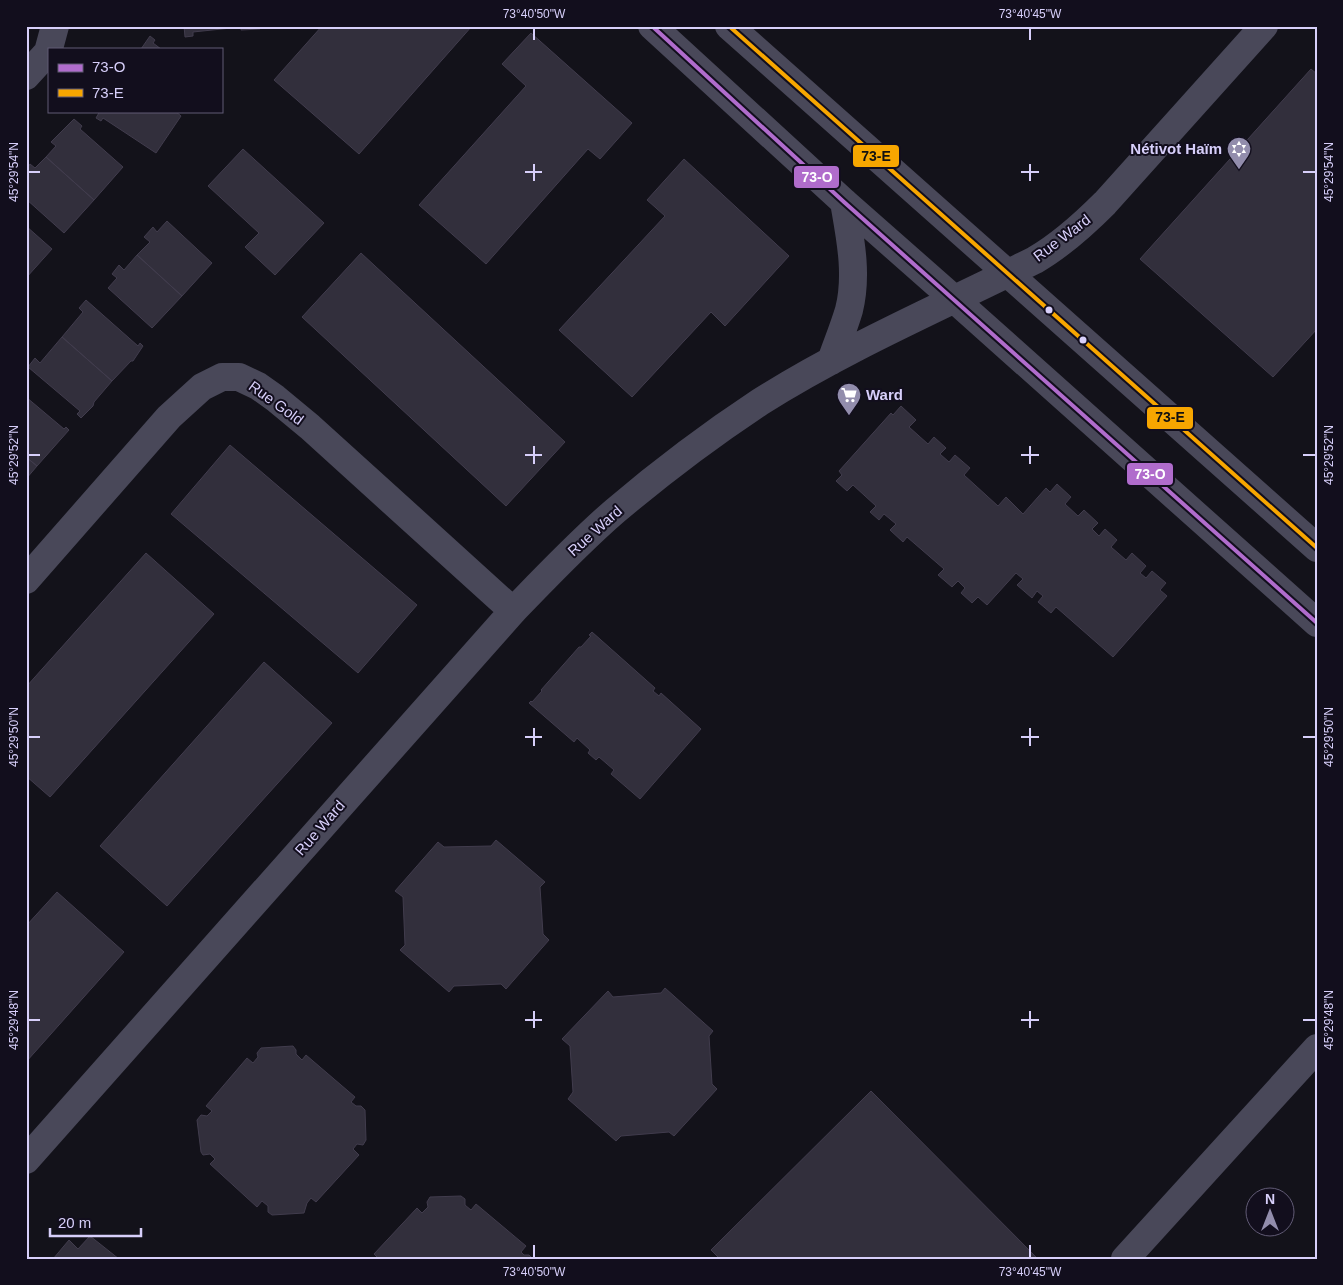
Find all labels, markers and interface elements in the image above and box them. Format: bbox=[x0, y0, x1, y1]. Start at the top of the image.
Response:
text: 73°40'50"W bbox=[503, 7, 566, 21]
text: 73°40'45"W bbox=[999, 7, 1062, 21]
legend bbox=[48, 48, 222, 112]
text: 73-O bbox=[92, 58, 125, 75]
text: 73-E bbox=[92, 84, 124, 101]
synagogue icon: Nétivot Haïm bbox=[1226, 136, 1252, 170]
place label: Nétivot Haïm bbox=[1130, 140, 1222, 157]
text: 45°29'54"N bbox=[7, 142, 21, 202]
text: 45°29'54"N bbox=[1322, 142, 1336, 202]
line badge: 73-E bbox=[852, 144, 900, 168]
text: 73-E bbox=[861, 148, 891, 164]
line badge: 73-O bbox=[793, 165, 840, 189]
text: 73-O bbox=[801, 169, 833, 185]
street label: Rue Ward bbox=[1030, 211, 1094, 265]
unlabelled marker bbox=[1044, 305, 1054, 315]
unlabelled marker bbox=[1078, 335, 1088, 345]
street label: Rue Gold bbox=[246, 377, 307, 428]
supermarket icon: Ward bbox=[836, 382, 862, 416]
place label: Ward bbox=[866, 386, 903, 403]
line badge: 73-E bbox=[1146, 406, 1194, 430]
text: 73-E bbox=[1155, 409, 1185, 425]
text: 45°29'52"N bbox=[7, 425, 21, 485]
text: 45°29'52"N bbox=[1322, 425, 1336, 485]
line badge: 73-O bbox=[1126, 462, 1174, 486]
text: 73-O bbox=[1134, 466, 1166, 482]
street label: Rue Ward bbox=[564, 502, 625, 559]
text: 45°29'50"N bbox=[7, 707, 21, 767]
text: 45°29'50"N bbox=[1322, 707, 1336, 767]
street label: Rue Ward bbox=[291, 797, 348, 859]
text: 45°29'48"N bbox=[7, 990, 21, 1050]
text: 45°29'48"N bbox=[1322, 990, 1336, 1050]
north arrow bbox=[1246, 1188, 1296, 1238]
text: N bbox=[1265, 1191, 1275, 1207]
scale bar bbox=[50, 1205, 141, 1237]
text: 20 m bbox=[58, 1214, 91, 1231]
text: 73°40'50"W bbox=[503, 1265, 566, 1279]
text: 73°40'45"W bbox=[999, 1265, 1062, 1279]

